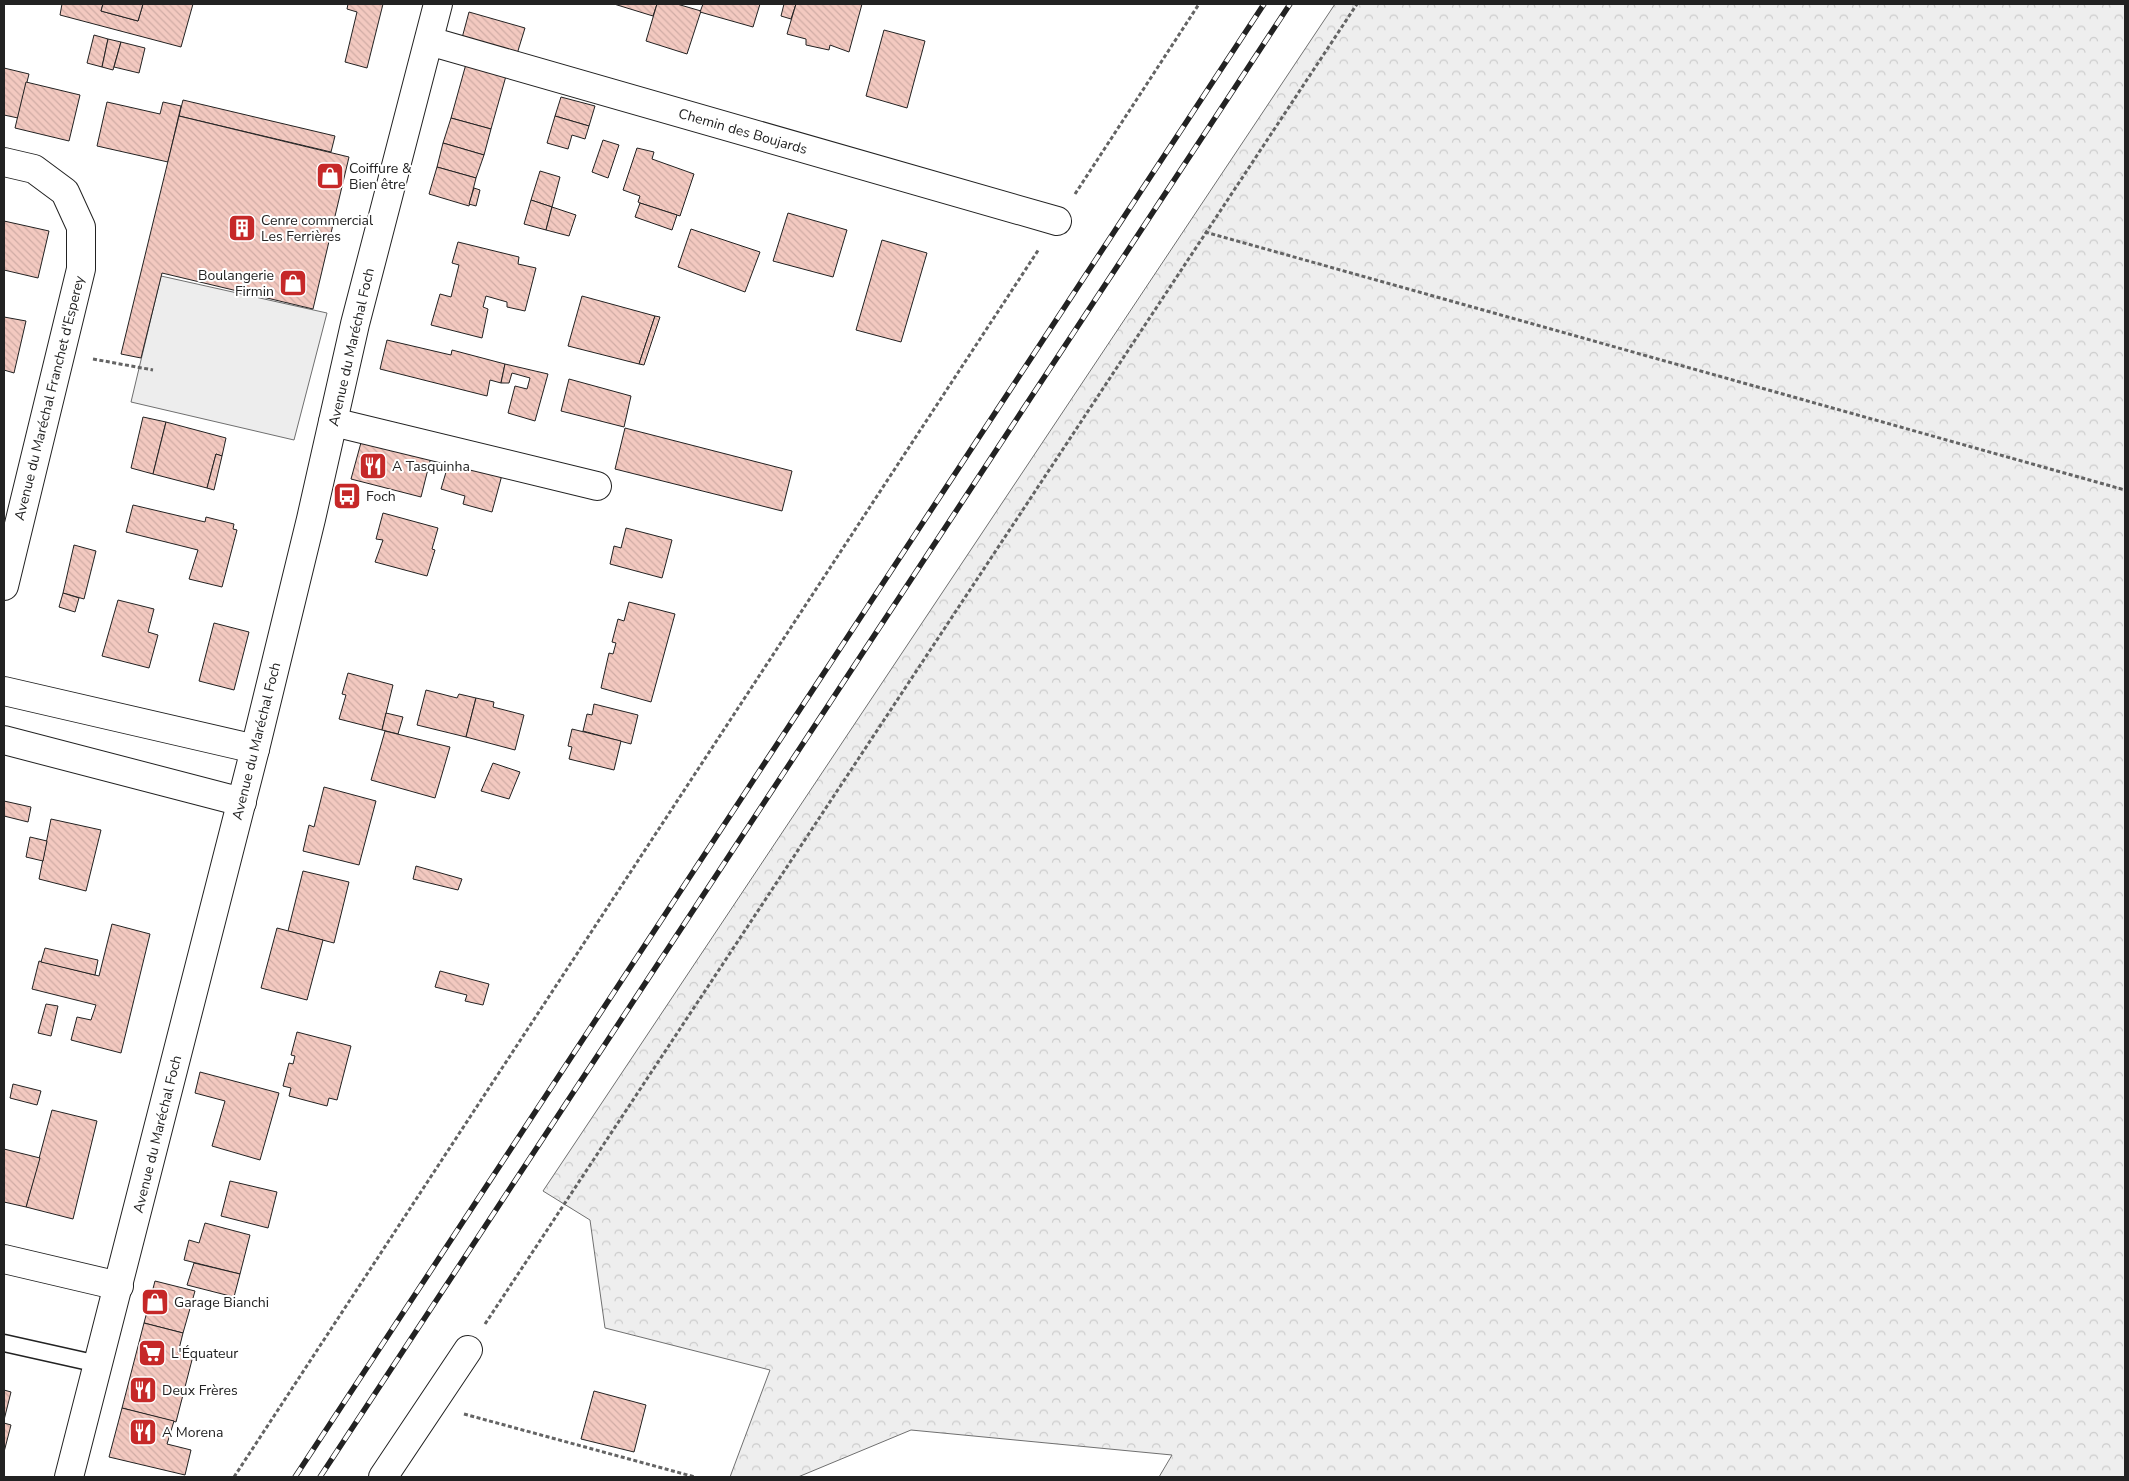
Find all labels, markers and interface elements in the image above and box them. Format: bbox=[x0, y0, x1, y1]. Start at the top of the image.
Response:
street label: Chemin des Boujards bbox=[676, 104, 810, 159]
place label: Coiffure & Bien être bbox=[349, 159, 412, 194]
shop icon: Coiffure & Bien être bbox=[315, 161, 345, 191]
place label: Cenre commercial Les Ferrières bbox=[261, 211, 374, 246]
building icon: Cenre commercial Les Ferrières bbox=[227, 213, 257, 243]
place label: Boulangerie Firmin bbox=[198, 266, 274, 301]
street label: Avenue du Maréchal Foch bbox=[324, 266, 379, 428]
shop icon: Boulangerie Firmin bbox=[278, 268, 308, 298]
street label: Avenue du Maréchal Franchet d'Esperey bbox=[10, 273, 89, 522]
restaurant icon: A Tasquinha bbox=[358, 451, 388, 481]
place label: A Tasquinha bbox=[392, 457, 470, 476]
bus stop icon: Foch bbox=[332, 481, 362, 511]
place label: Foch bbox=[366, 487, 396, 506]
street label: Avenue du Maréchal Foch bbox=[228, 660, 285, 822]
street label: Avenue du Maréchal Foch bbox=[129, 1053, 186, 1215]
shop icon: Garage Bianchi bbox=[140, 1287, 170, 1317]
place label: Garage Bianchi bbox=[174, 1293, 269, 1312]
supermarket icon: L'Équateur bbox=[137, 1338, 167, 1368]
place label: L'Équateur bbox=[171, 1344, 238, 1363]
restaurant icon: Deux Frères bbox=[128, 1375, 158, 1405]
place label: Deux Frères bbox=[162, 1381, 238, 1400]
restaurant icon: A Morena bbox=[128, 1417, 158, 1447]
place label: A Morena bbox=[162, 1423, 223, 1442]

